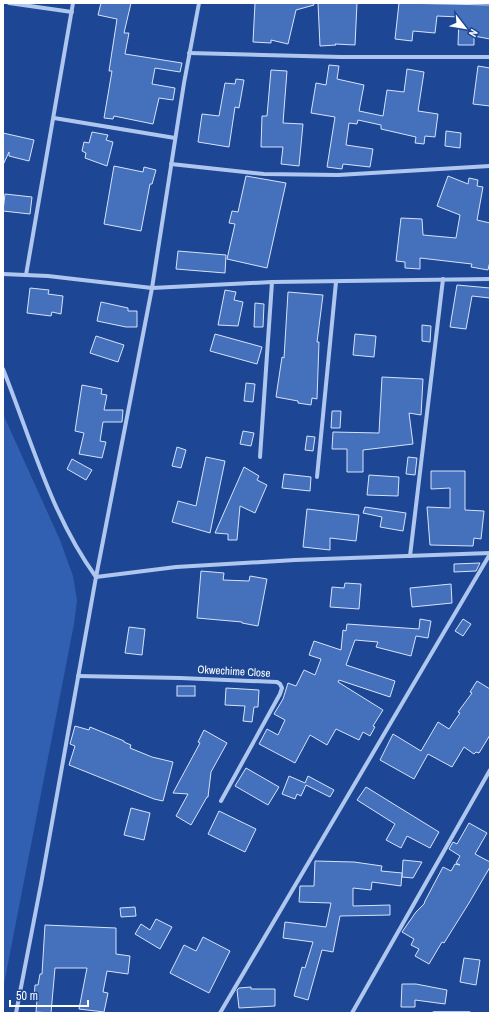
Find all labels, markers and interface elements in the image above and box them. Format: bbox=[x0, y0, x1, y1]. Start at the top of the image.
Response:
north arrow bbox=[445, 8, 485, 48]
text: N bbox=[466, 27, 481, 40]
street label: Okwechime Close bbox=[197, 662, 271, 680]
scale bar bbox=[10, 982, 88, 1008]
text: 50 m bbox=[16, 988, 38, 1004]

